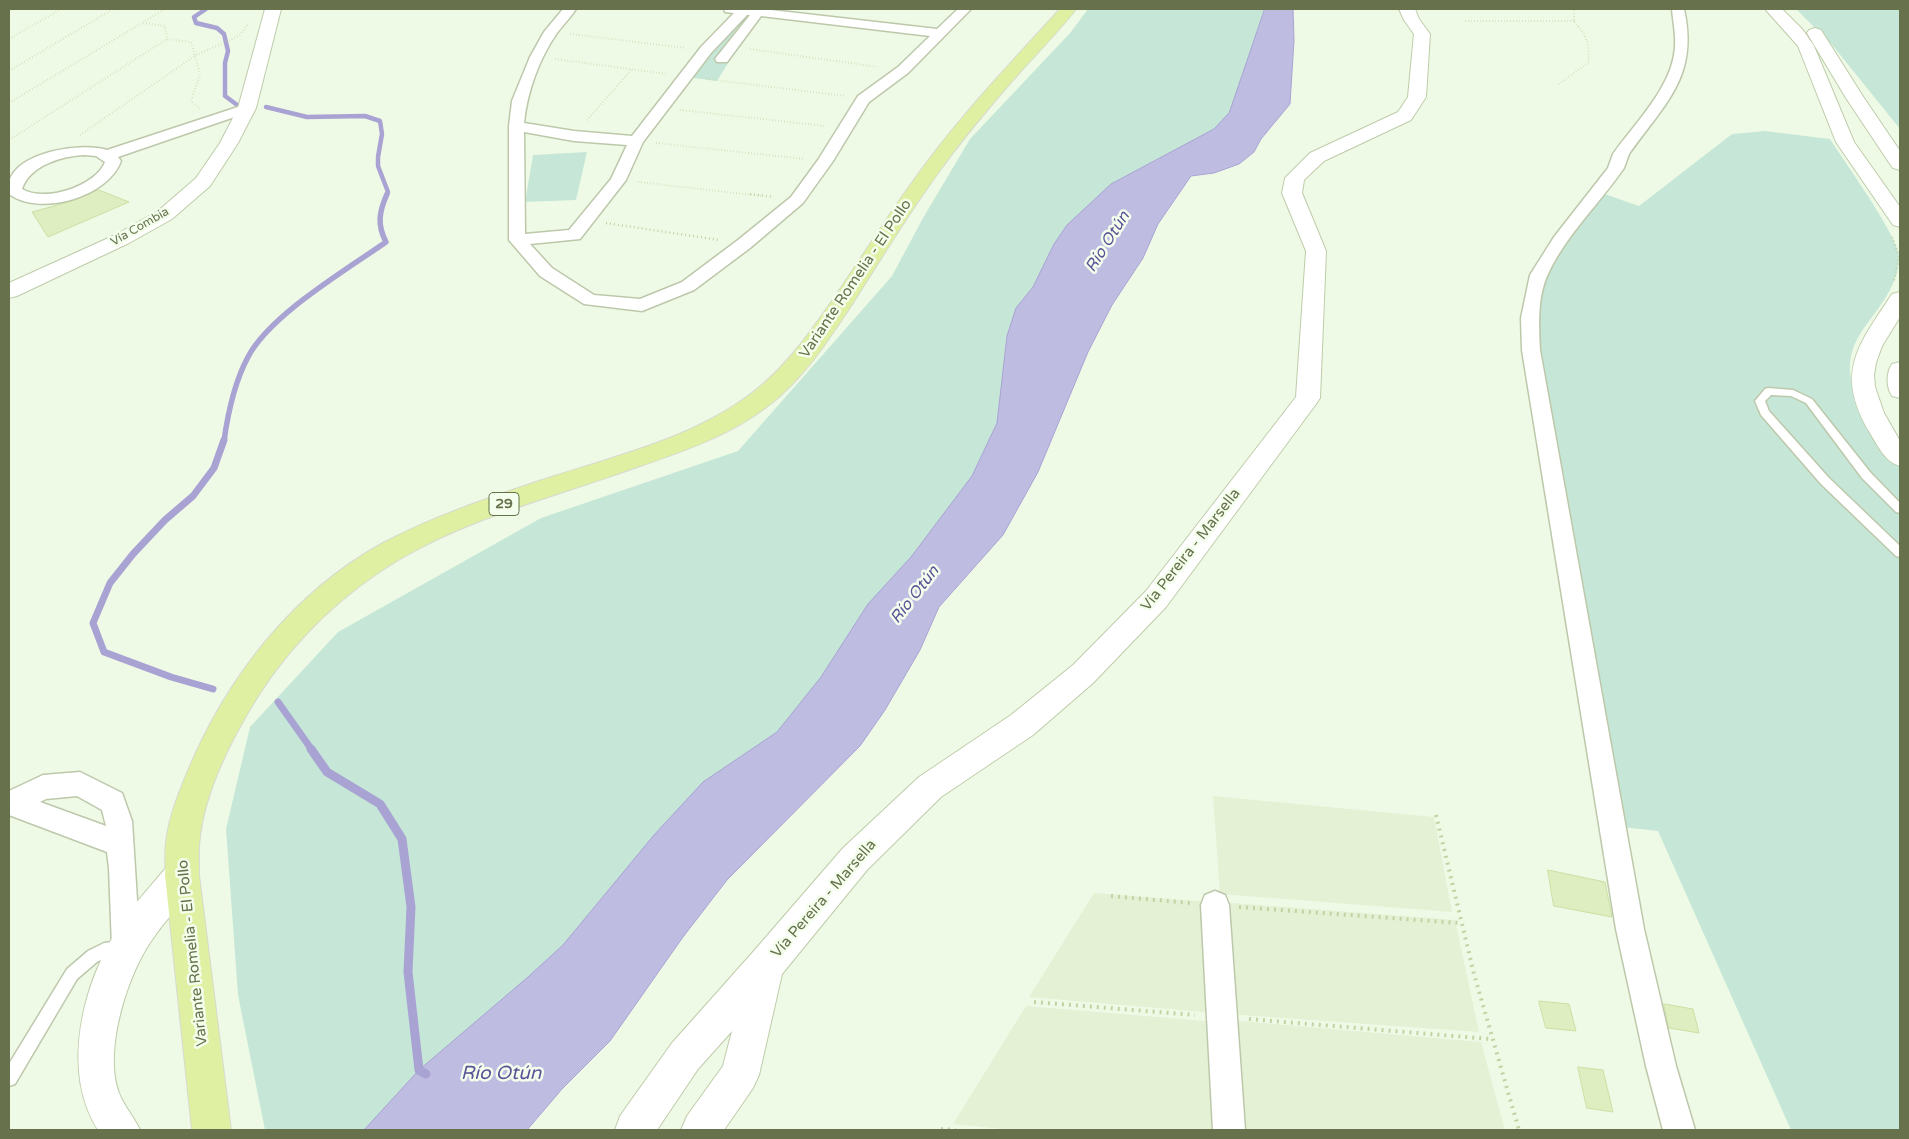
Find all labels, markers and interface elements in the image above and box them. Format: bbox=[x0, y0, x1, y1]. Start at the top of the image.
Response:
street label: Variante Romelia - El Pollo bbox=[796, 196, 916, 362]
street label: Vía Combia bbox=[108, 205, 172, 249]
water label: Río Otún bbox=[1082, 208, 1134, 276]
street label: Vía Pereira - Marsella bbox=[1137, 485, 1245, 615]
road number: 29 bbox=[489, 492, 519, 516]
water label: Río Otún bbox=[887, 562, 943, 628]
street label: Vía Pereira - Marsella bbox=[768, 836, 880, 962]
street label: Variante Romelia - El Pollo bbox=[174, 859, 212, 1047]
water label: Río Otún bbox=[461, 1063, 541, 1085]

